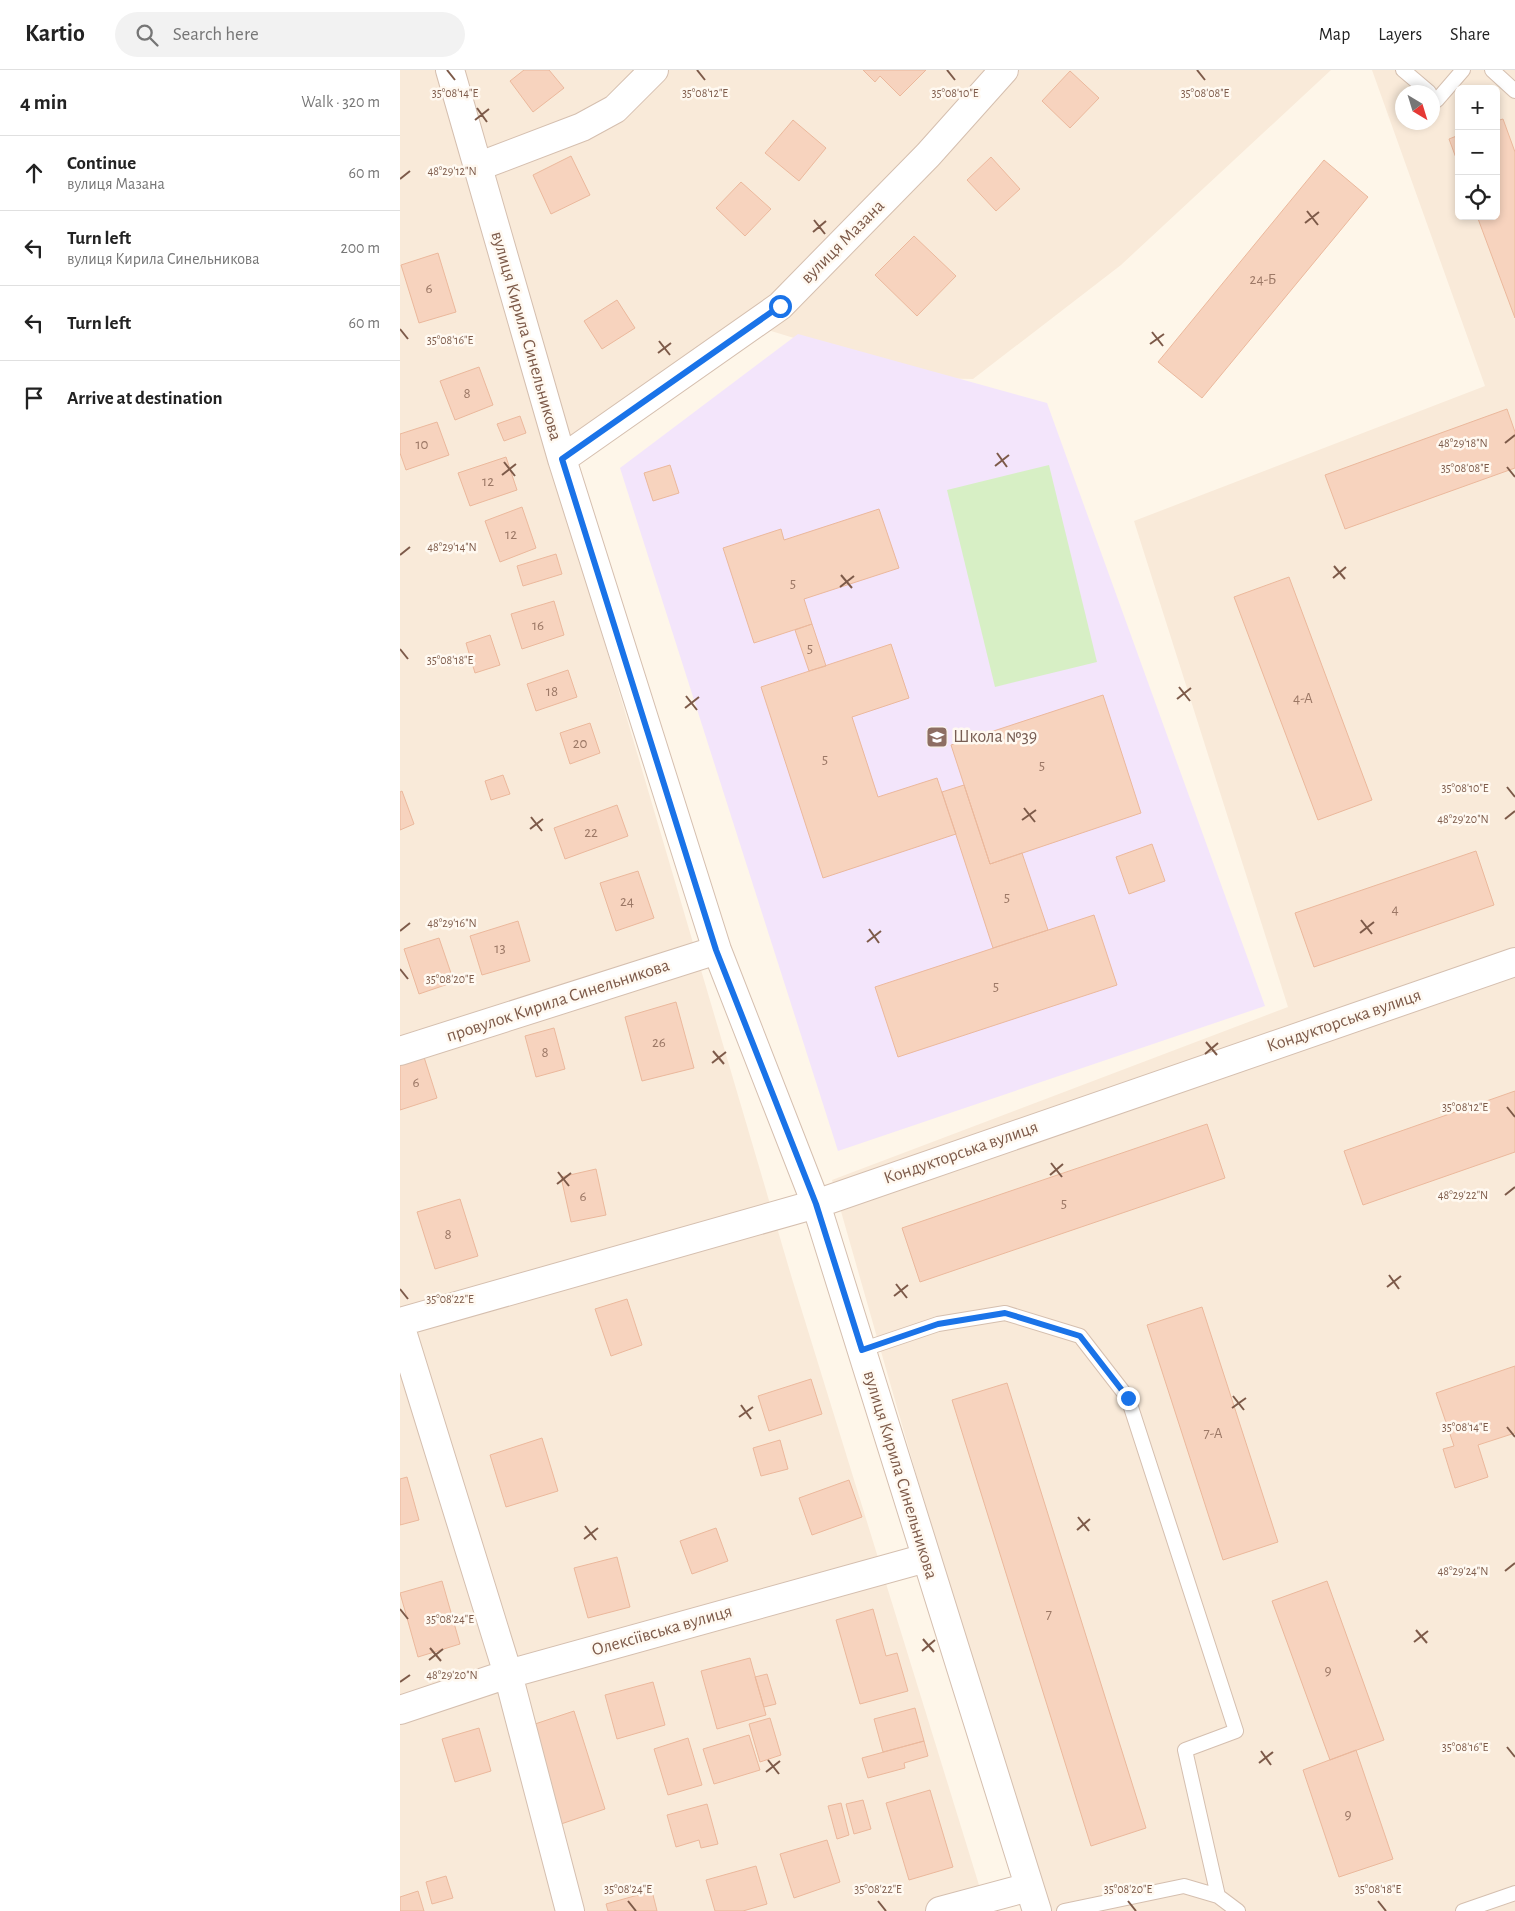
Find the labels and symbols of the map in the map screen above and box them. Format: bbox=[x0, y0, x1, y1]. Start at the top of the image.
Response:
north arrow bbox=[1395, 85, 1440, 130]
text: 35°08'14"E bbox=[432, 87, 478, 99]
text: 35°08'12"E bbox=[682, 87, 728, 99]
text: 35°08'10"E bbox=[931, 87, 979, 99]
text: 35°08'08"E bbox=[1181, 87, 1230, 99]
text: 48°29'12"N bbox=[427, 165, 477, 177]
street label: вулиця Мазана bbox=[798, 197, 888, 287]
street label: вулиця Кирила Синельникова bbox=[487, 229, 565, 443]
house number: 24-Б bbox=[1250, 272, 1276, 287]
house number: 6 bbox=[425, 281, 433, 296]
route start bbox=[769, 295, 792, 318]
text: 35°08'16"E bbox=[427, 334, 473, 346]
house number: 8 bbox=[463, 386, 471, 401]
house number: 10 bbox=[415, 437, 429, 452]
text: 48°29'18"N bbox=[1438, 437, 1488, 449]
text: 35°08'08"E bbox=[1441, 462, 1490, 474]
house number: 12 bbox=[482, 474, 494, 489]
house number: 12 bbox=[505, 527, 517, 542]
text: 48°29'14"N bbox=[427, 541, 477, 553]
house number: 5 bbox=[790, 576, 796, 591]
house number: 16 bbox=[532, 618, 544, 633]
house number: 5 bbox=[807, 641, 813, 656]
text: 35°08'18"E bbox=[427, 654, 473, 666]
house number: 18 bbox=[546, 684, 558, 699]
house number: 4-А bbox=[1293, 691, 1313, 706]
school or university icon: Школа №39 bbox=[925, 725, 949, 749]
place label: Школа №39 bbox=[953, 728, 1037, 746]
house number: 20 bbox=[573, 736, 587, 751]
house number: 5 bbox=[822, 752, 828, 767]
house number: 5 bbox=[1039, 758, 1045, 773]
text: 35°08'10"E bbox=[1441, 782, 1489, 794]
text: 48°29'20"N bbox=[1437, 813, 1489, 825]
house number: 22 bbox=[584, 825, 598, 840]
house number: 5 bbox=[1004, 890, 1010, 905]
house number: 24 bbox=[620, 894, 634, 909]
house number: 4 bbox=[1391, 902, 1399, 917]
text: 48°29'16"N bbox=[427, 917, 477, 929]
house number: 13 bbox=[494, 941, 506, 956]
street label: провулок Кирила Синельникова bbox=[444, 956, 672, 1046]
text: 35°08'20"E bbox=[426, 973, 474, 985]
house number: 5 bbox=[993, 979, 999, 994]
street label: Кондукторська вулиця bbox=[1264, 986, 1424, 1056]
house number: 26 bbox=[652, 1035, 666, 1050]
house number: 8 bbox=[541, 1045, 549, 1060]
house number: 6 bbox=[412, 1075, 420, 1090]
text: 35°08'12"E bbox=[1442, 1101, 1488, 1113]
street label: Кондукторська вулиця bbox=[881, 1118, 1041, 1188]
house number: 6 bbox=[579, 1189, 587, 1204]
text: 48°29'22"N bbox=[1438, 1189, 1488, 1201]
house number: 5 bbox=[1061, 1196, 1067, 1211]
house number: 8 bbox=[444, 1227, 452, 1242]
text: 35°08'22"E bbox=[426, 1293, 474, 1305]
street label: вулиця Кирила Синельникова bbox=[860, 1369, 940, 1581]
route end bbox=[1117, 1387, 1140, 1410]
text: 35°08'14"E bbox=[1442, 1421, 1488, 1433]
house number: 7-А bbox=[1204, 1426, 1223, 1441]
text: 48°29'24"N bbox=[1438, 1565, 1488, 1577]
street label: Олексіївська вулиця bbox=[590, 1602, 734, 1660]
house number: 7 bbox=[1046, 1607, 1052, 1622]
text: 35°08'24"E bbox=[426, 1613, 474, 1625]
house number: 9 bbox=[1324, 1663, 1332, 1678]
text: 48°29'20"N bbox=[426, 1669, 478, 1681]
text: 35°08'16"E bbox=[1442, 1741, 1488, 1753]
house number: 9 bbox=[1344, 1807, 1352, 1822]
text: 35°08'24"E bbox=[604, 1883, 652, 1895]
text: 35°08'22"E bbox=[854, 1883, 902, 1895]
text: 35°08'20"E bbox=[1104, 1883, 1152, 1895]
text: 35°08'18"E bbox=[1355, 1883, 1401, 1895]

